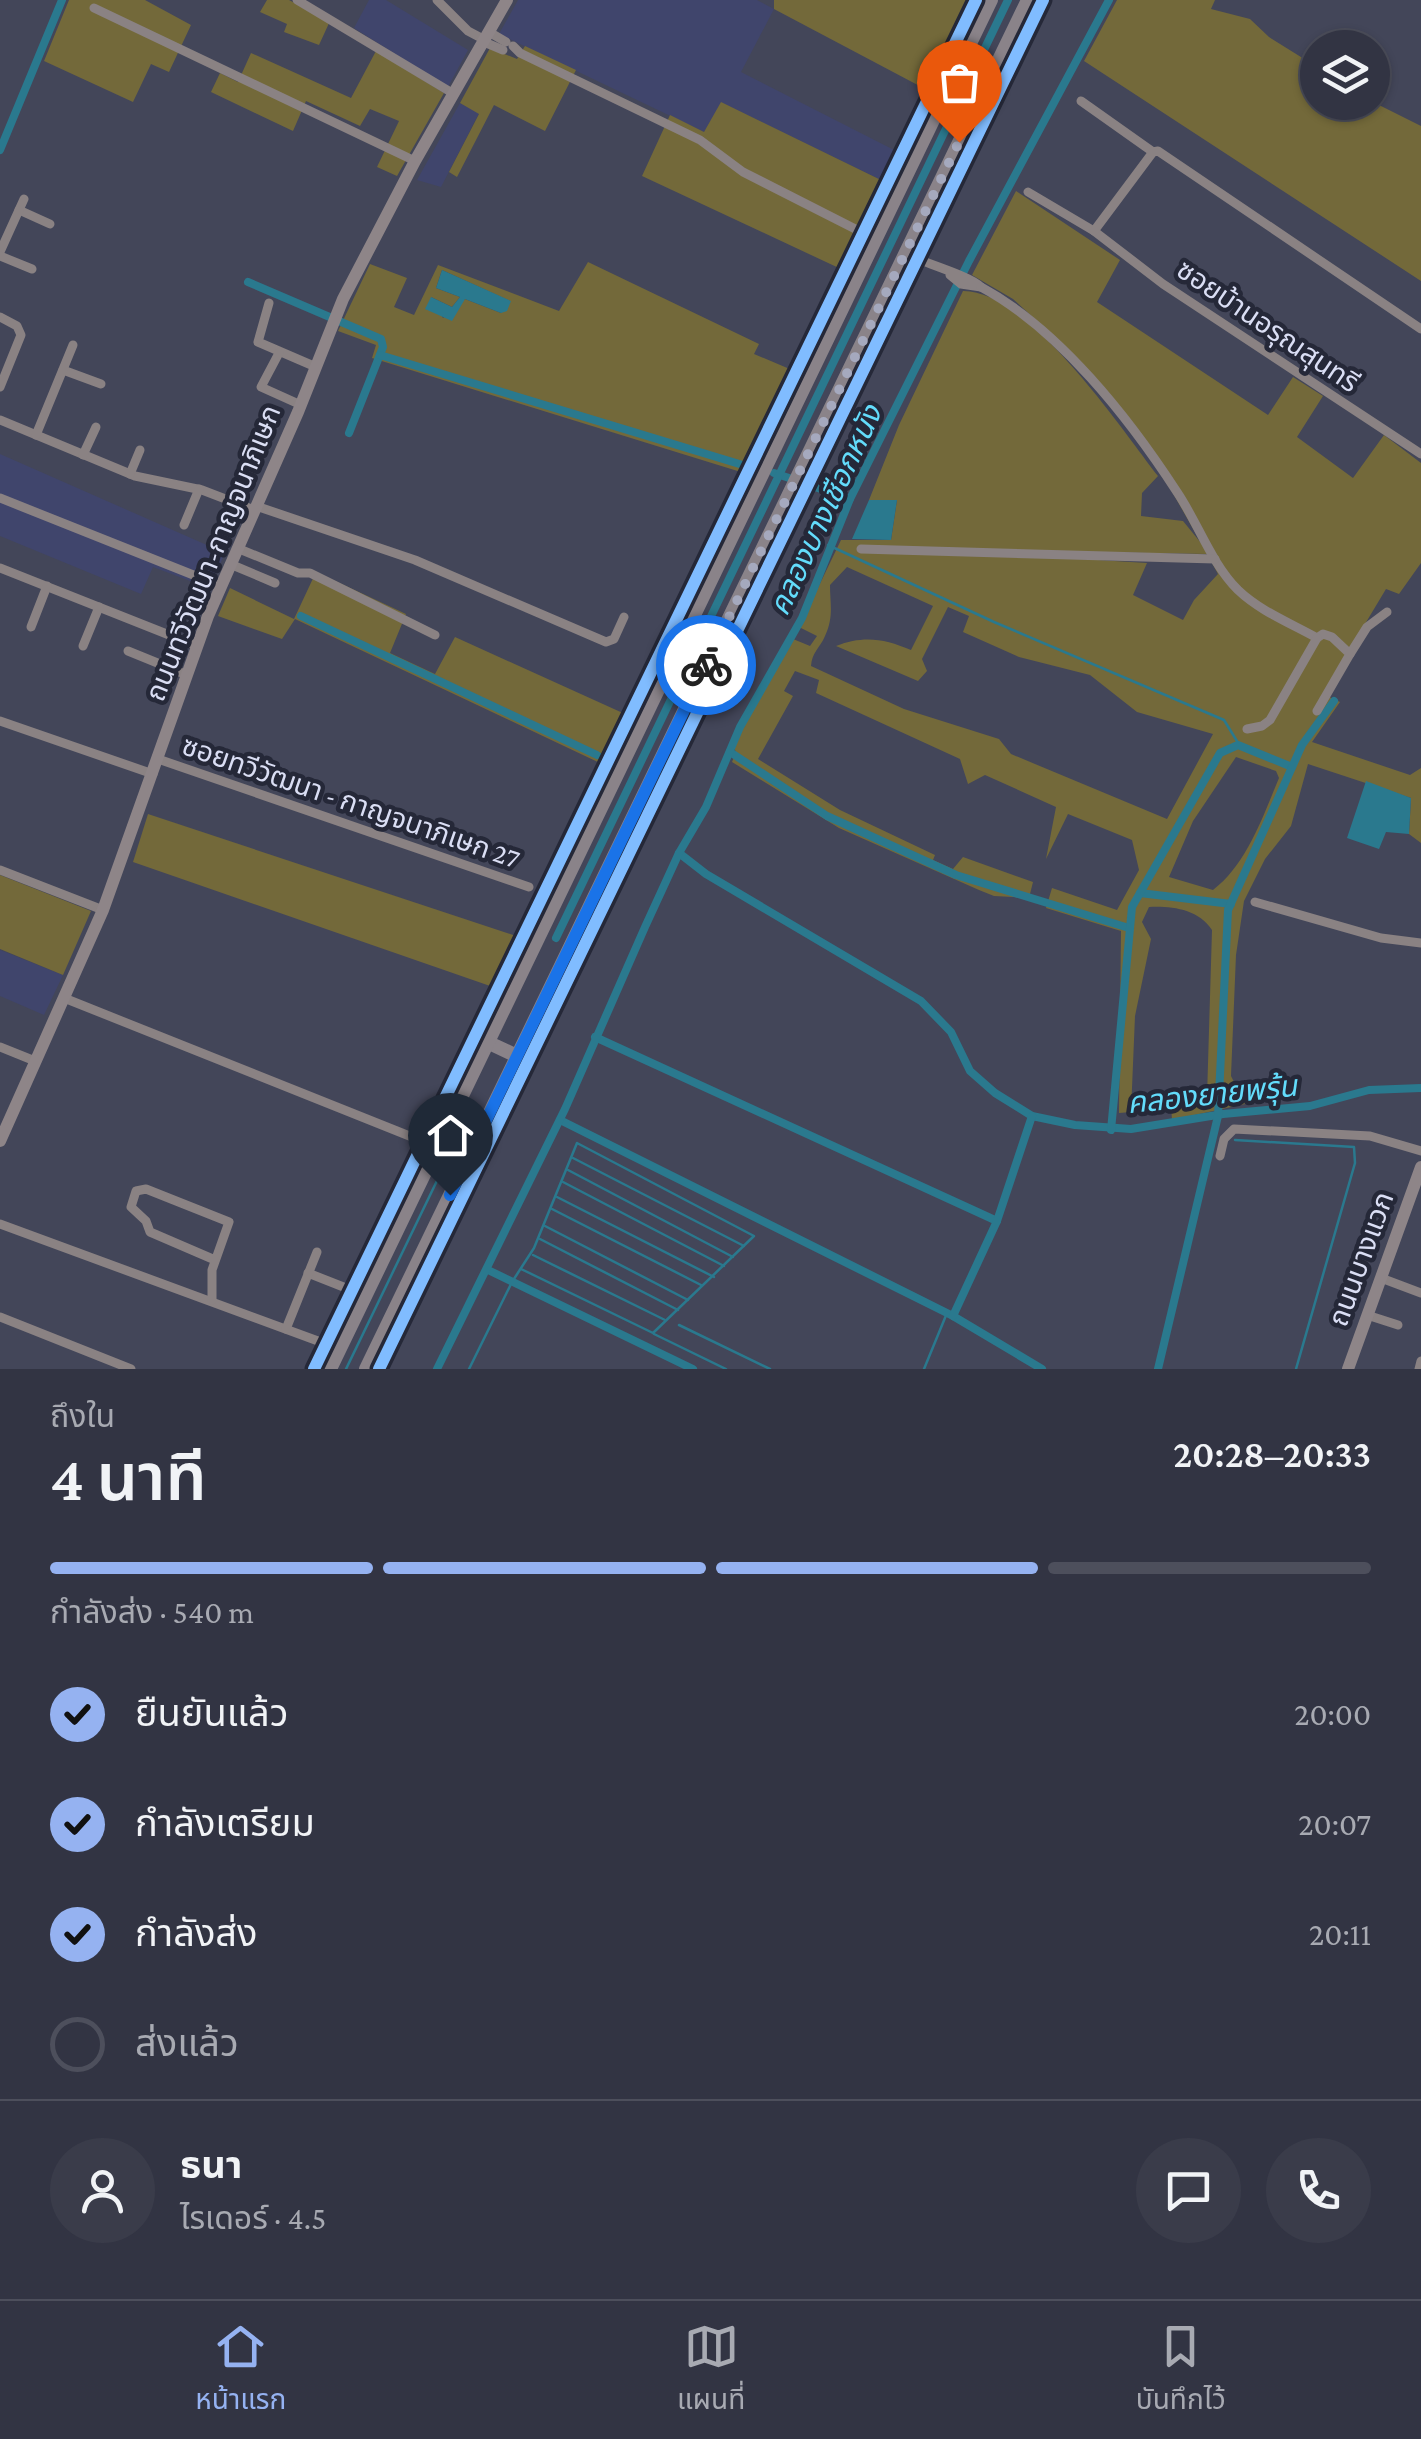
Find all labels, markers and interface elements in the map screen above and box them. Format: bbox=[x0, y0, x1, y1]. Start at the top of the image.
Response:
map controls bbox=[1300, 30, 1390, 120]
button: layers bbox=[1300, 30, 1390, 120]
pin bbox=[917, 40, 1002, 143]
icon: bag bbox=[932, 55, 987, 110]
street label: ซอยบ้านอรุณสุนทรี bbox=[1171, 254, 1365, 399]
water label: คลองบางเชือกหนัง bbox=[762, 398, 889, 620]
street label: ถนนทวีวัฒนา-กาญจนาภิเษก bbox=[139, 401, 287, 705]
courier bbox=[656, 615, 756, 715]
icon: bike bbox=[679, 638, 734, 693]
street label: ซอยทวีวัฒนา - กาญจนาภิเษก 27 bbox=[178, 730, 524, 874]
water label: คลองยายพรุ้น bbox=[1125, 1069, 1300, 1121]
pin bbox=[408, 1093, 493, 1196]
icon: home bbox=[423, 1108, 478, 1163]
street label: ถนนบางแวก bbox=[1322, 1188, 1400, 1330]
text: ถึงใน bbox=[50, 1398, 115, 1434]
text: 20:28–20:33 bbox=[1173, 1433, 1371, 1475]
text: 4 นาที bbox=[50, 1442, 206, 1514]
text: กำลังส่ง · 540 m bbox=[50, 1594, 254, 1630]
icon: check bbox=[50, 1687, 105, 1742]
text: ยืนยันแล้ว bbox=[135, 1692, 288, 1734]
text: 20:00 bbox=[1294, 1696, 1371, 1732]
icon: check bbox=[50, 1797, 105, 1852]
text: กำลังเตรียม bbox=[135, 1802, 315, 1844]
text: 20:07 bbox=[1298, 1806, 1371, 1842]
icon: check bbox=[50, 1907, 105, 1962]
text: กำลังส่ง bbox=[135, 1912, 257, 1954]
text: 20:11 bbox=[1309, 1916, 1371, 1952]
text: ส่งแล้ว bbox=[135, 2022, 239, 2064]
button: person bbox=[50, 2138, 155, 2243]
button: chat bbox=[1136, 2138, 1241, 2243]
button: phone bbox=[1266, 2138, 1371, 2243]
text: ธนา bbox=[180, 2144, 242, 2186]
text: ไรเดอร์ · 4.5 bbox=[180, 2200, 326, 2236]
tab: หน้าแรก bbox=[195, 2319, 286, 2422]
tab: แผนที่ bbox=[677, 2319, 745, 2422]
tab: บันทึกไว้ bbox=[1136, 2319, 1226, 2422]

